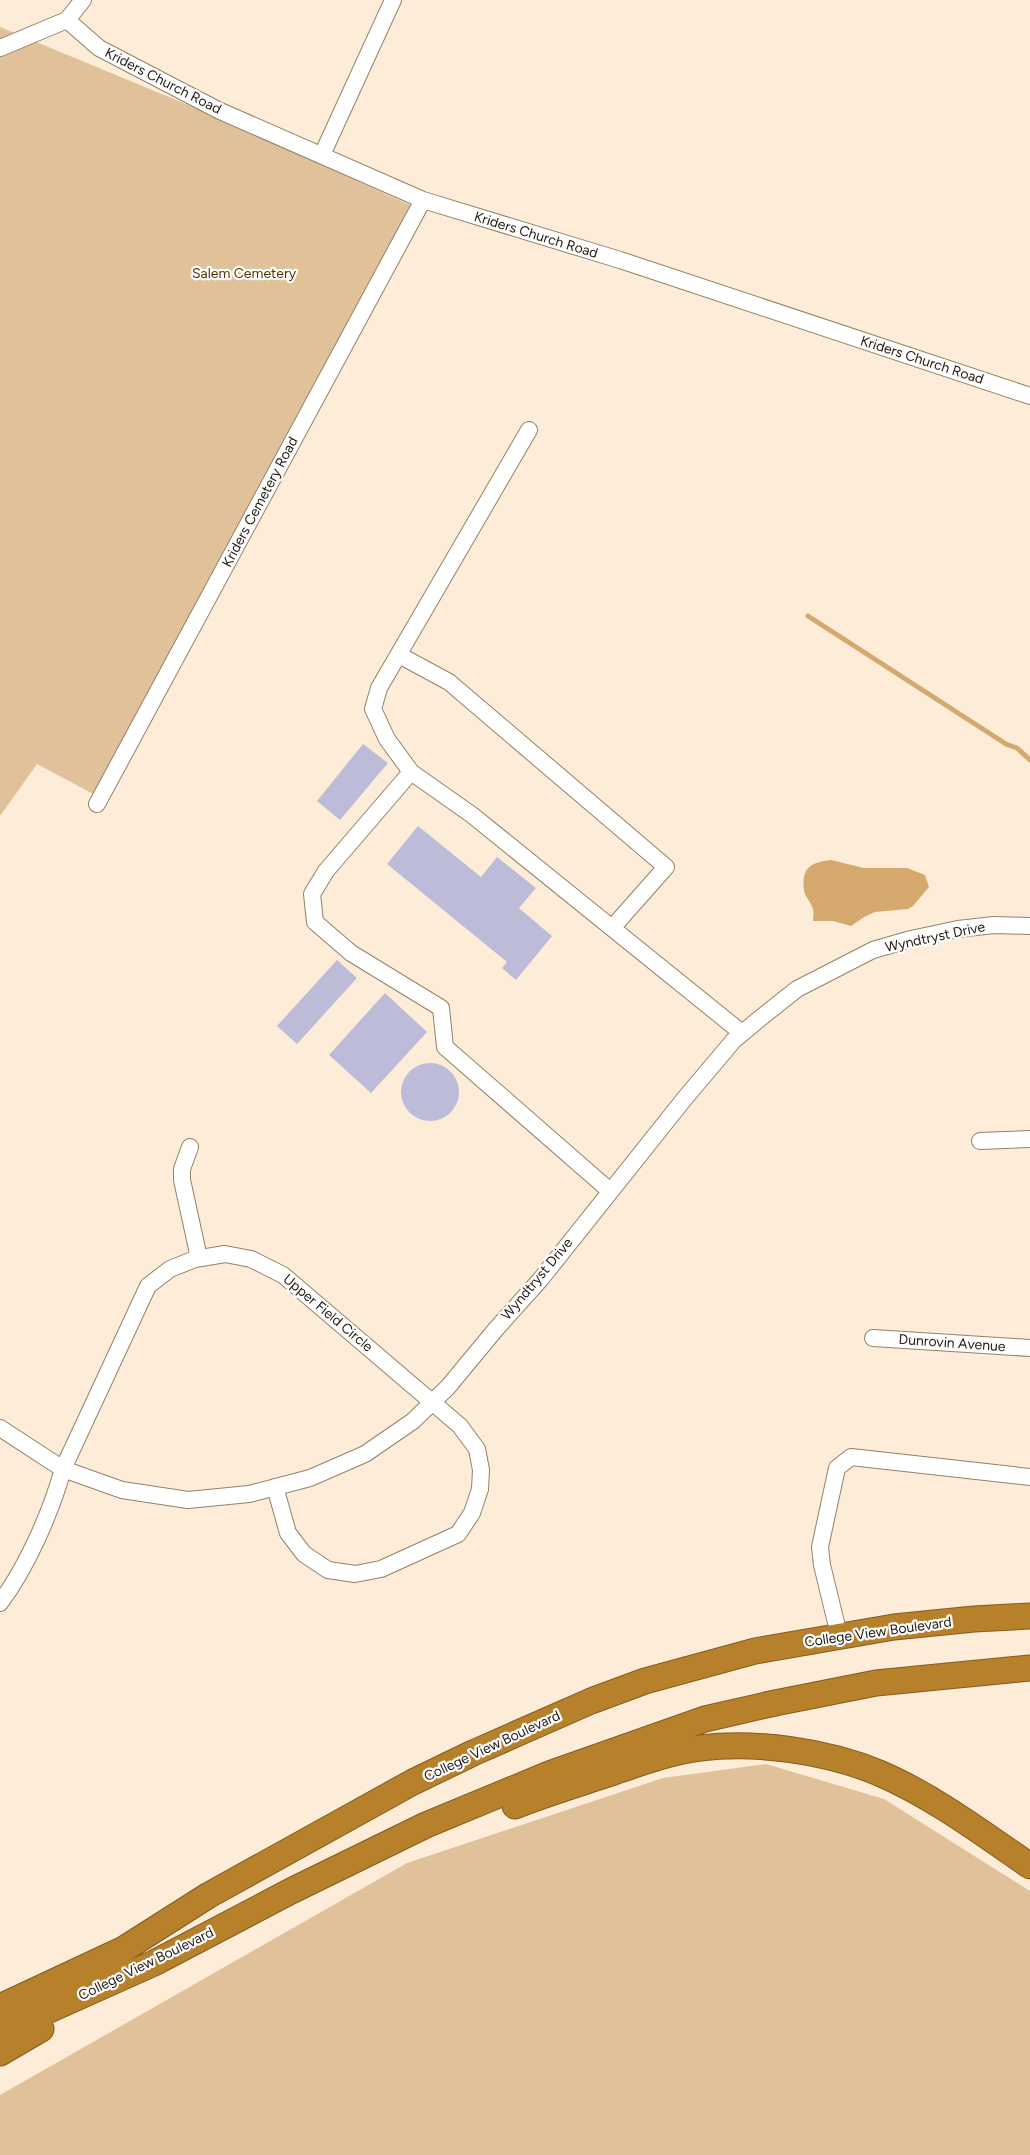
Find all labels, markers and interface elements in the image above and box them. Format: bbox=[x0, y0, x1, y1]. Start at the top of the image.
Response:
street label: Kriders Church Road bbox=[102, 44, 224, 118]
street label: Kriders Church Road bbox=[472, 208, 600, 262]
park label: Salem Cemetery bbox=[192, 265, 297, 282]
street label: Kriders Church Road bbox=[858, 332, 986, 388]
street label: Kriders Cemetery Road bbox=[218, 434, 302, 570]
street label: Wyndtryst Drive bbox=[883, 918, 987, 956]
street label: Wyndtryst Drive bbox=[498, 1234, 576, 1323]
street label: Upper Field Circle bbox=[280, 1271, 377, 1356]
street label: Dunrovin Avenue bbox=[898, 1331, 1006, 1355]
street label: College View Boulevard bbox=[803, 1613, 953, 1651]
street label: College View Boulevard bbox=[421, 1707, 563, 1785]
street label: College View Boulevard bbox=[76, 1924, 216, 2004]

